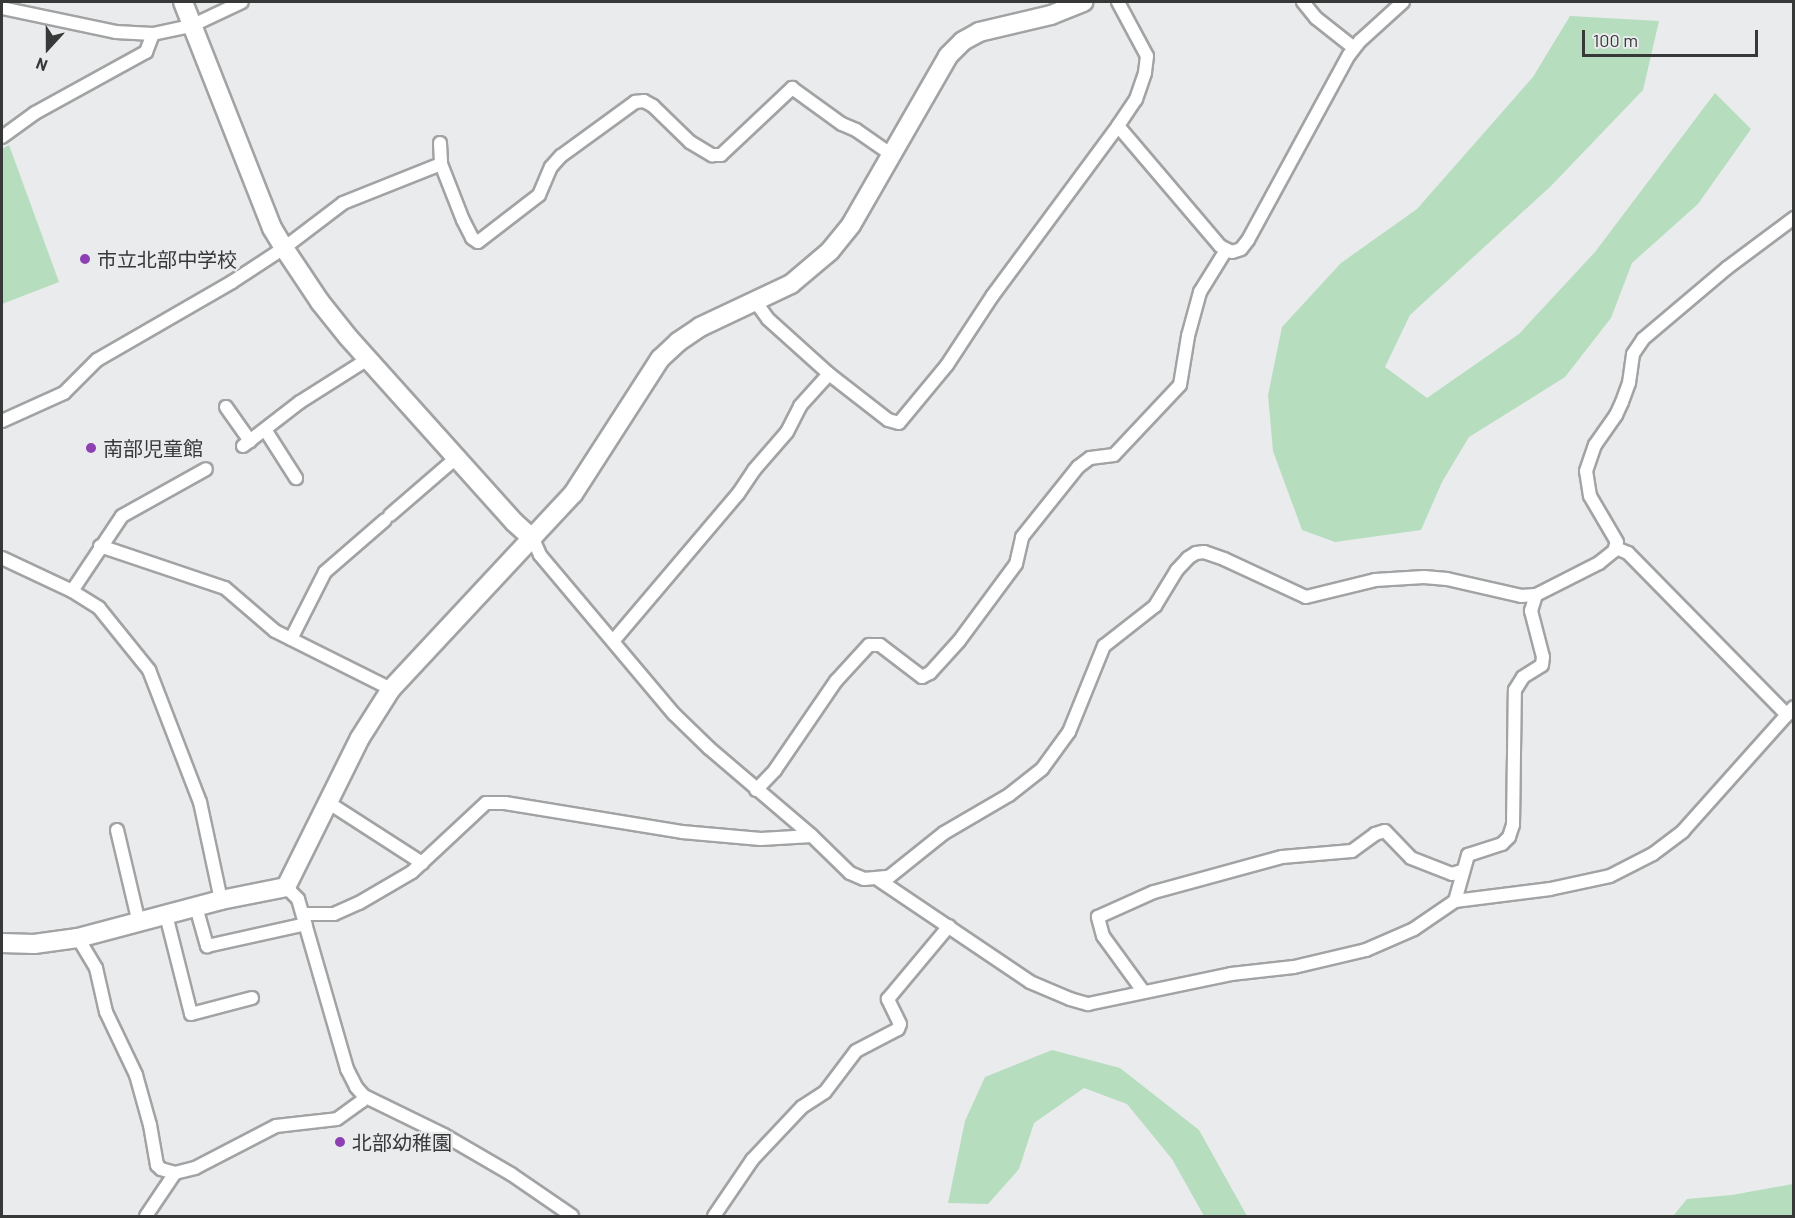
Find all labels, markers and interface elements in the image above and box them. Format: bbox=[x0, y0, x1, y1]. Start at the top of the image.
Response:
north arrow bbox=[18, 18, 78, 78]
scale bar bbox=[1585, 18, 1760, 56]
text: 100 m bbox=[1593, 29, 1638, 51]
text: N bbox=[33, 54, 50, 76]
place label: 市立北部中学校 bbox=[97, 247, 237, 271]
marker: 市立北部中学校 bbox=[78, 252, 92, 266]
place label: 南部児童館 bbox=[103, 436, 203, 460]
marker: 南部児童館 bbox=[84, 441, 98, 455]
place label: 北部幼稚園 bbox=[352, 1130, 452, 1154]
marker: 北部幼稚園 bbox=[333, 1135, 347, 1149]

